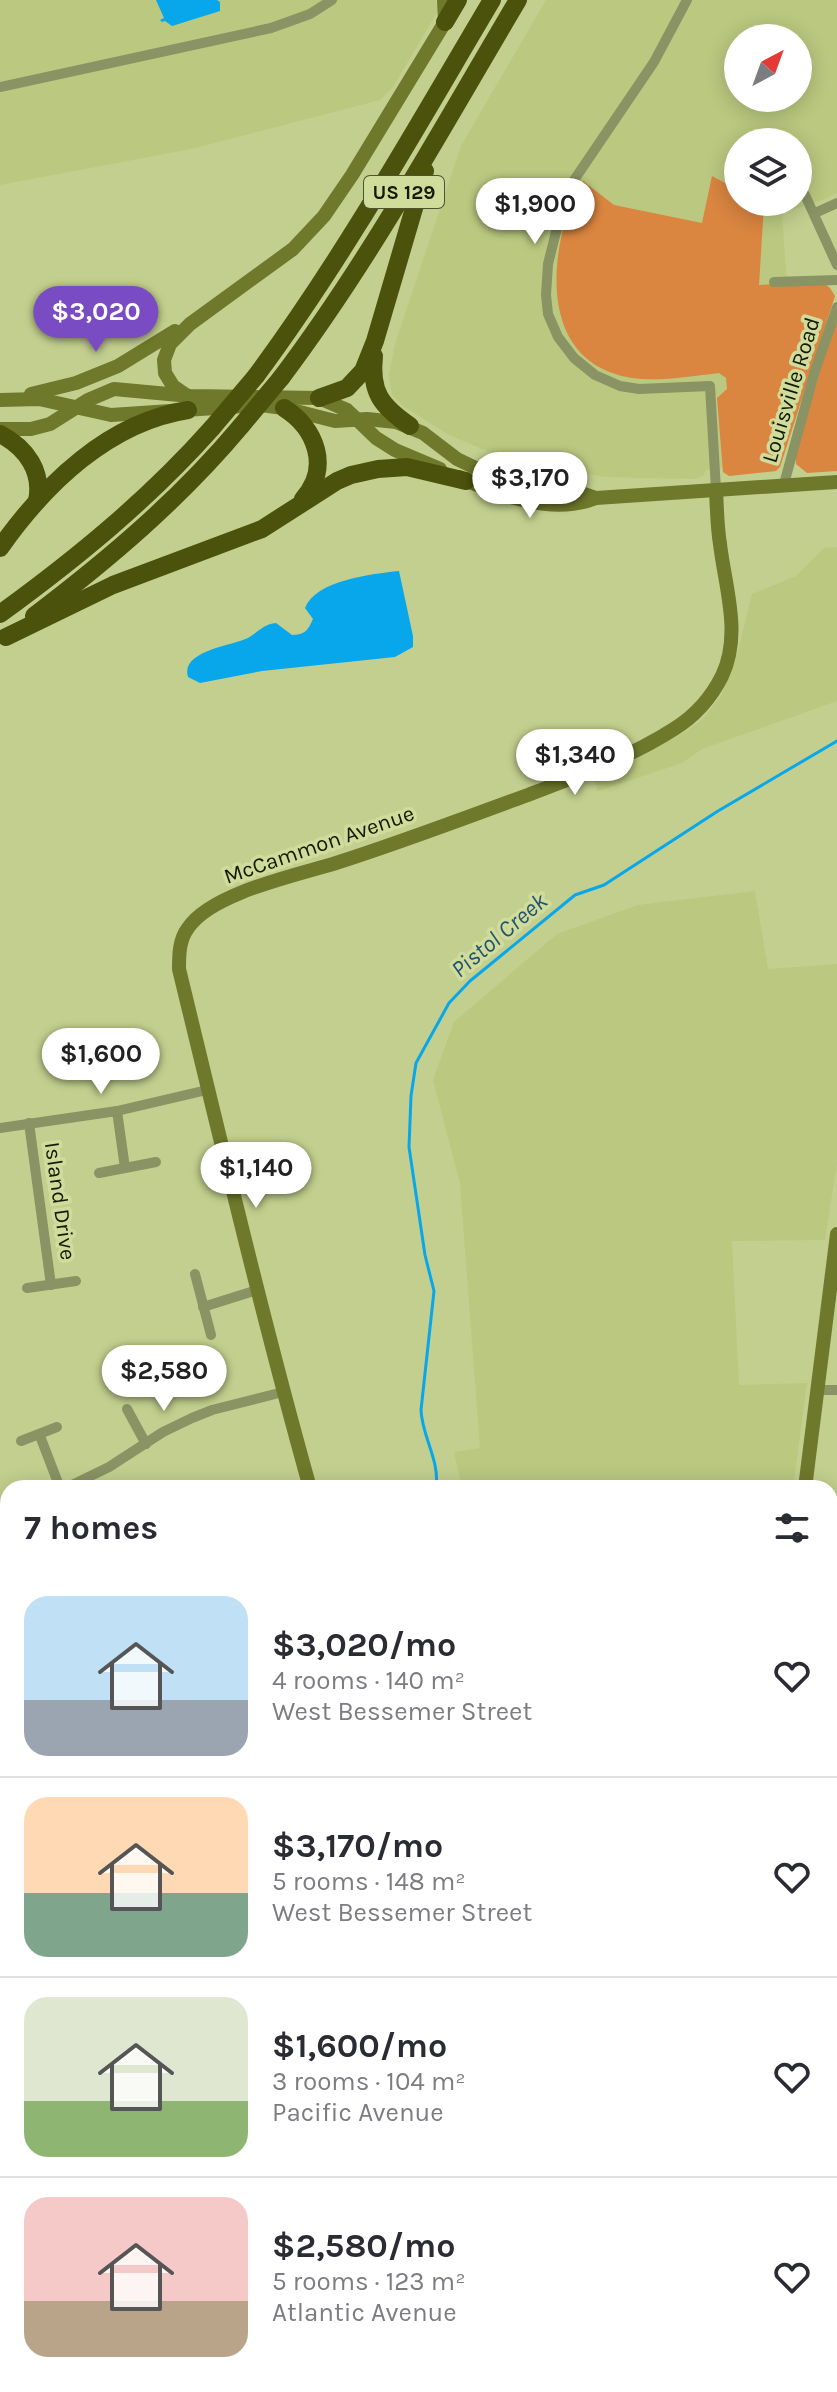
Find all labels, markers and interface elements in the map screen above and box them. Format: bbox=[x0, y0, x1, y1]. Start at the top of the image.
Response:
north arrow bbox=[724, 24, 812, 112]
map controls bbox=[724, 24, 812, 216]
button: layers bbox=[724, 128, 812, 216]
road number: US 129 bbox=[364, 176, 444, 208]
pin: $1,900 bbox=[470, 178, 600, 246]
text: $1,900 bbox=[494, 188, 576, 219]
pin: $3,020 bbox=[31, 286, 161, 354]
text: $3,020 bbox=[51, 296, 141, 327]
street label: Louisville Road bbox=[757, 314, 825, 466]
pin: $3,170 bbox=[465, 452, 595, 520]
text: $3,170 bbox=[490, 462, 570, 493]
pin: $1,340 bbox=[510, 729, 640, 797]
text: $1,340 bbox=[534, 739, 616, 770]
street label: McCammon Avenue bbox=[220, 800, 418, 890]
water label: Pistol Creek bbox=[445, 886, 553, 983]
pin: $1,600 bbox=[36, 1028, 166, 1096]
text: $1,600 bbox=[60, 1038, 142, 1069]
street label: Island Drive bbox=[39, 1140, 81, 1262]
pin: $1,140 bbox=[191, 1142, 321, 1210]
text: $1,140 bbox=[219, 1152, 293, 1183]
pin: $2,580 bbox=[99, 1345, 229, 1413]
text: $2,580 bbox=[120, 1355, 208, 1386]
icon: filters bbox=[770, 1506, 814, 1550]
text: 7 homes bbox=[24, 1508, 158, 1548]
text: $3,020/mo bbox=[272, 1625, 456, 1665]
icon: home bbox=[88, 1628, 184, 1724]
icon: heart bbox=[770, 1654, 814, 1698]
text: 4 rooms · 140 m² bbox=[272, 1665, 465, 1696]
text: West Bessemer Street bbox=[272, 1696, 532, 1727]
text: $3,170/mo bbox=[272, 1826, 443, 1866]
icon: home bbox=[88, 1829, 184, 1925]
icon: heart bbox=[770, 1855, 814, 1899]
text: 5 rooms · 148 m² bbox=[272, 1866, 466, 1897]
text: West Bessemer Street bbox=[272, 1897, 532, 1928]
text: $1,600/mo bbox=[272, 2026, 447, 2066]
icon: home bbox=[88, 2029, 184, 2125]
icon: heart bbox=[770, 2055, 814, 2099]
text: 3 rooms · 104 m² bbox=[272, 2066, 466, 2097]
text: Pacific Avenue bbox=[272, 2097, 444, 2128]
text: $2,580/mo bbox=[272, 2226, 455, 2266]
icon: home bbox=[88, 2229, 184, 2325]
icon: heart bbox=[770, 2255, 814, 2299]
text: 5 rooms · 123 m² bbox=[272, 2266, 466, 2297]
text: Atlantic Avenue bbox=[272, 2297, 457, 2328]

